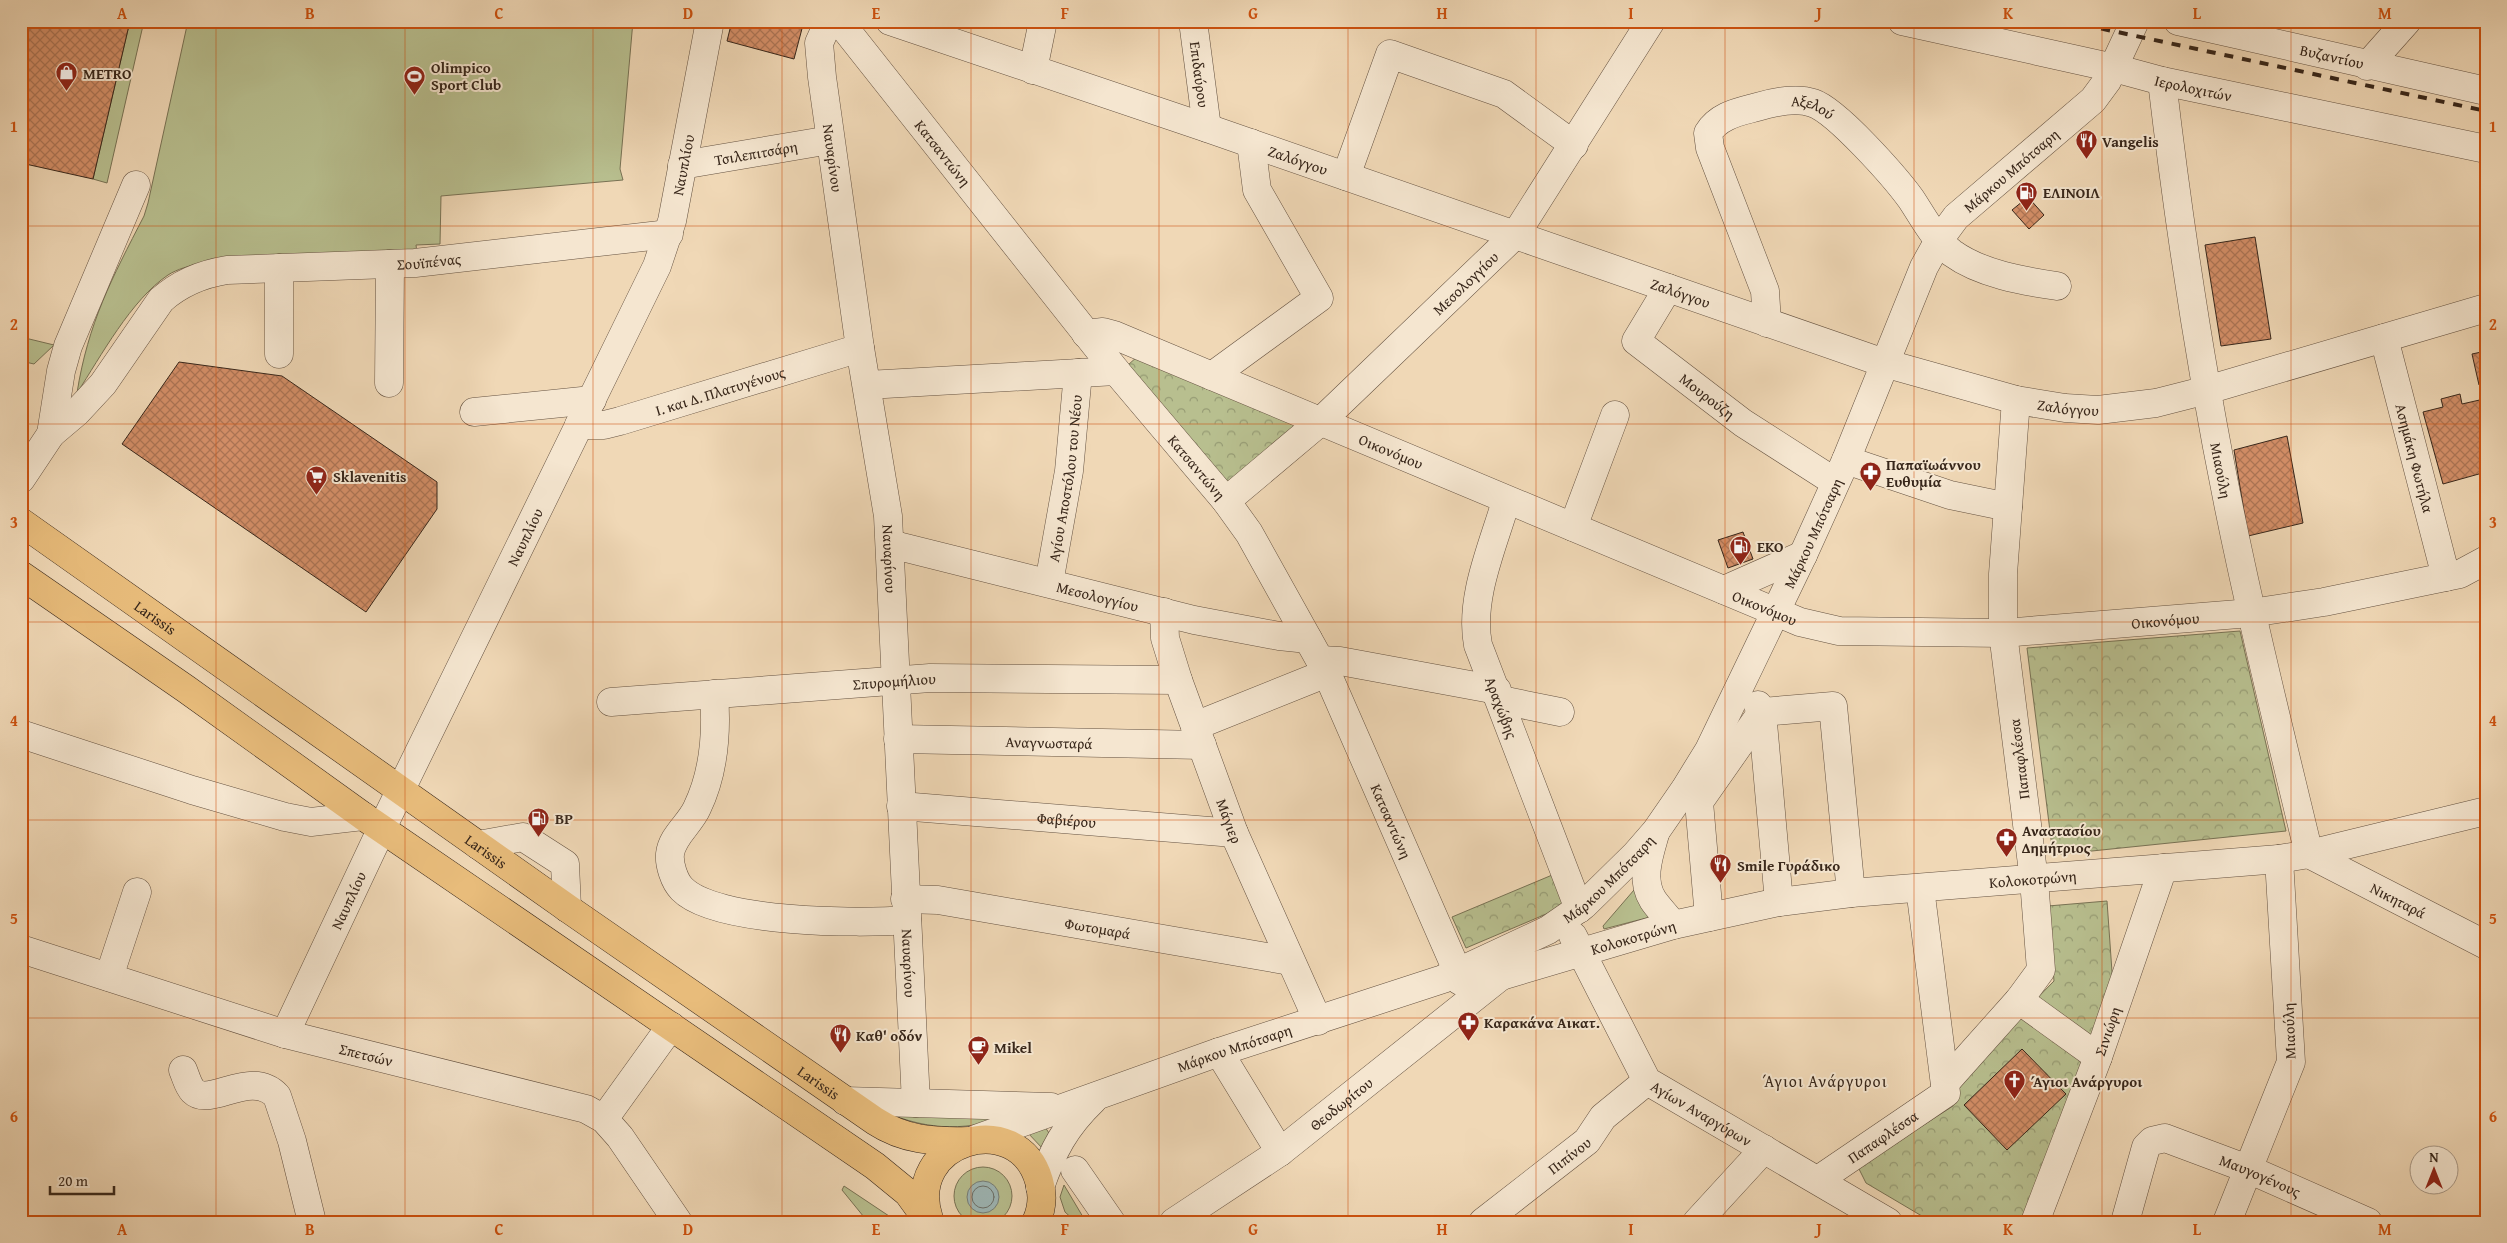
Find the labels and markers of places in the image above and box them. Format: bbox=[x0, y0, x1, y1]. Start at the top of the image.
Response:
place label: Olimpico Sport Club bbox=[431, 57, 501, 95]
shop icon: METRO bbox=[55, 61, 79, 92]
place label: METRO bbox=[83, 63, 132, 84]
sports icon: Olimpico Sport Club bbox=[403, 64, 427, 95]
restaurant icon: Vangelis bbox=[2074, 129, 2098, 160]
place label: Vangelis bbox=[2102, 131, 2159, 152]
fuel station icon: ΕΛΙΝΟΙΛ bbox=[2015, 180, 2039, 211]
place label: ΕΛΙΝΟΙΛ bbox=[2043, 182, 2100, 203]
place label: Παπαϊωάννου Ευθυμία bbox=[1886, 454, 1981, 492]
pharmacy icon: Παπαϊωάννου Ευθυμία bbox=[1858, 461, 1882, 492]
supermarket icon: Sklavenitis bbox=[305, 464, 329, 495]
place label: Sklavenitis bbox=[333, 466, 407, 487]
fuel station icon: EKO bbox=[1729, 534, 1753, 565]
place label: EKO bbox=[1757, 536, 1784, 557]
fuel station icon: BP bbox=[527, 806, 551, 837]
place label: BP bbox=[555, 808, 573, 829]
place label: Αναστασίου Δημήτριος bbox=[2021, 820, 2101, 858]
pharmacy icon: Αναστασίου Δημήτριος bbox=[1994, 827, 2018, 858]
restaurant icon: Smile Γυράδικο bbox=[1709, 853, 1733, 884]
place label: Smile Γυράδικο bbox=[1737, 855, 1840, 876]
pharmacy icon: Καρακάνα Αικατ. bbox=[1456, 1010, 1480, 1041]
place label: Καρακάνα Αικατ. bbox=[1484, 1012, 1600, 1033]
restaurant icon: Καθ' οδόν bbox=[828, 1023, 852, 1054]
place label: Καθ' οδόν bbox=[856, 1025, 923, 1046]
cafe icon: Mikel bbox=[966, 1035, 990, 1066]
place label: Mikel bbox=[994, 1037, 1032, 1058]
church icon: Άγιοι Ανάργυροι bbox=[2003, 1069, 2027, 1100]
place label: Άγιοι Ανάργυροι bbox=[2031, 1071, 2142, 1092]

